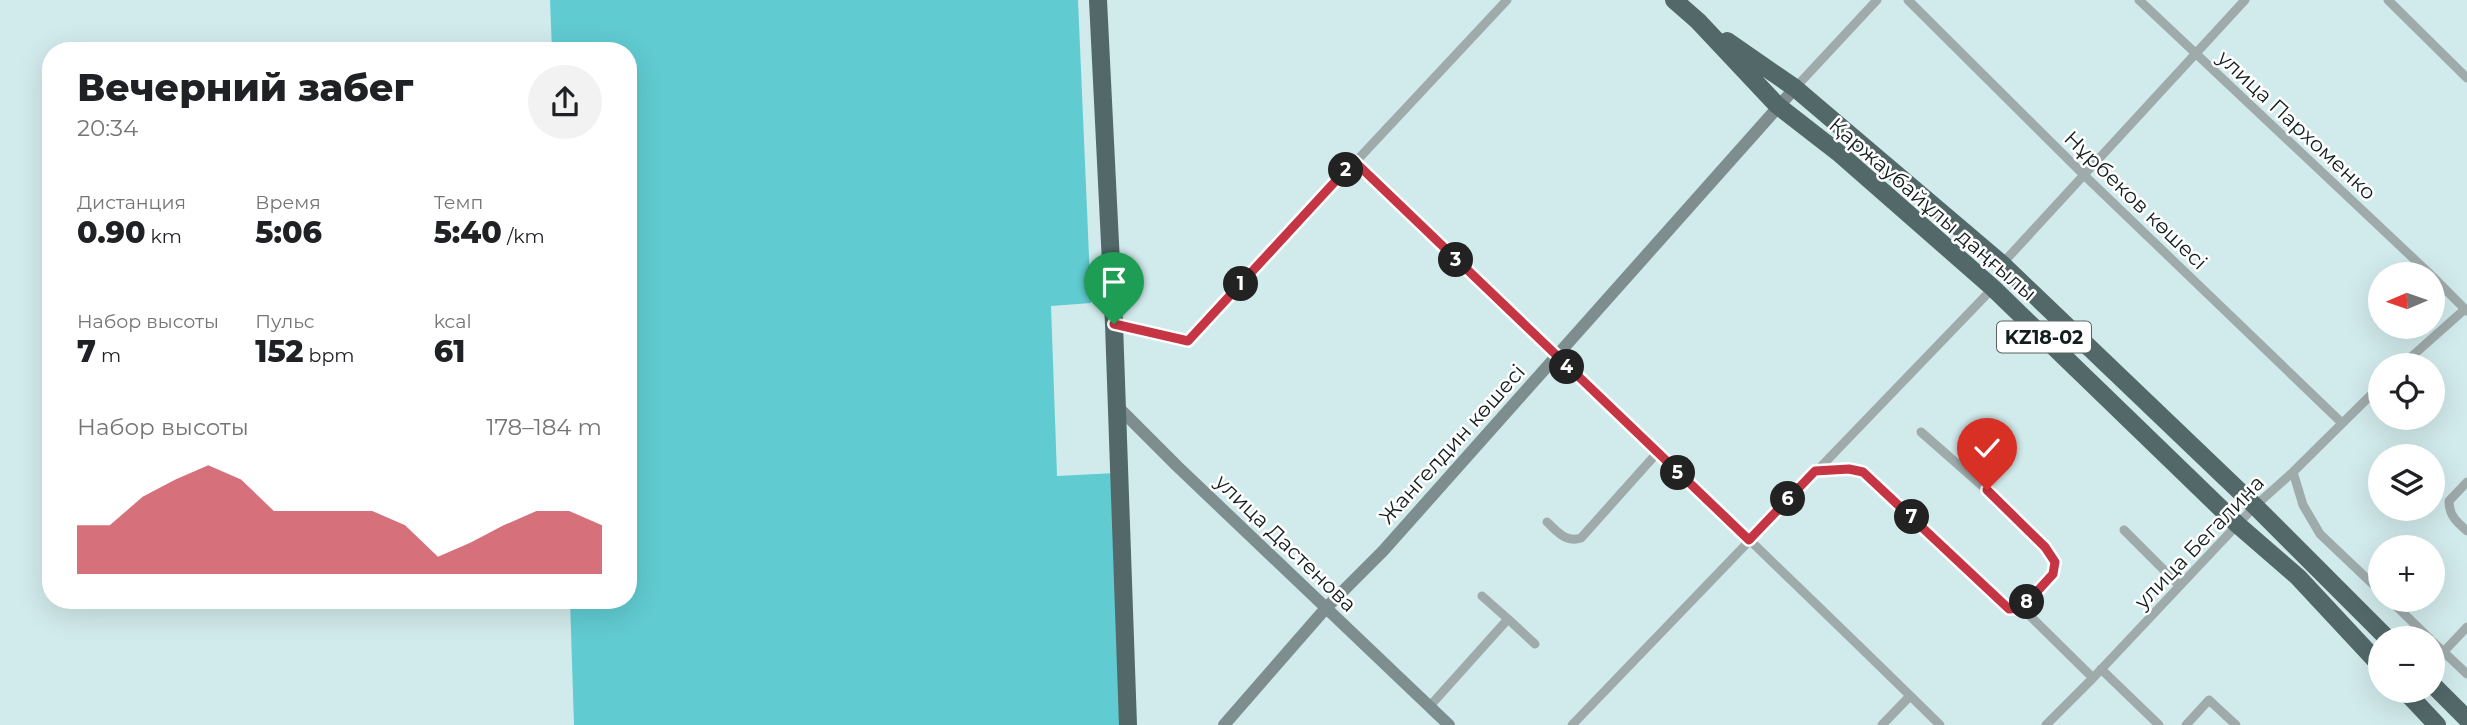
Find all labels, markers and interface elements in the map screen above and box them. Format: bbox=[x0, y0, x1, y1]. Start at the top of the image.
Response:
street label: улица Пархоменко bbox=[2212, 44, 2381, 205]
text: Вечерний забег bbox=[77, 64, 414, 111]
button: share bbox=[528, 65, 602, 139]
street label: Қаржаубайұлы даңғылы bbox=[1824, 112, 2042, 306]
text: 20:34 bbox=[77, 114, 138, 142]
street label: Нұрбеков көшесі bbox=[2059, 125, 2213, 275]
pin: 2 bbox=[1328, 152, 1364, 188]
text: 2 bbox=[1340, 158, 1351, 181]
text: Дистанция bbox=[77, 191, 186, 214]
text: Время bbox=[255, 191, 321, 214]
text: Темп bbox=[434, 191, 483, 214]
text: 0.90 bbox=[77, 214, 146, 251]
text: 5:06 bbox=[255, 214, 322, 251]
text: 5:40 bbox=[434, 214, 502, 251]
text: km bbox=[146, 225, 182, 248]
text: /km bbox=[502, 225, 545, 248]
pin: 3 bbox=[1438, 243, 1474, 278]
text: 3 bbox=[1450, 248, 1461, 271]
pin bbox=[1084, 252, 1144, 324]
north arrow bbox=[2368, 262, 2445, 340]
map controls bbox=[2368, 262, 2445, 703]
icon: arrive bbox=[1095, 263, 1133, 301]
pin: 1 bbox=[1224, 266, 1258, 302]
text: 1 bbox=[1237, 272, 1244, 295]
text: Набор высоты bbox=[77, 310, 219, 333]
text: Пульс bbox=[255, 310, 315, 333]
text: kcal bbox=[434, 310, 472, 333]
road number: KZ18-02 bbox=[1997, 322, 2091, 352]
text: 7 bbox=[77, 333, 96, 370]
text: 152 bbox=[255, 333, 304, 370]
text: 61 bbox=[434, 333, 465, 370]
text: m bbox=[96, 344, 121, 367]
text: bpm bbox=[304, 344, 354, 367]
pin: 4 bbox=[1550, 350, 1584, 384]
button: locate bbox=[2368, 353, 2445, 430]
text: 4 bbox=[1560, 355, 1573, 378]
street label: Жангелдин көшесі bbox=[1374, 359, 1530, 529]
text: Набор высоты bbox=[77, 413, 249, 441]
text: 178–184 m bbox=[486, 413, 602, 441]
pin bbox=[1957, 418, 2017, 490]
icon: check bbox=[1968, 429, 2006, 467]
button: layers bbox=[2368, 444, 2445, 521]
pin: 5 bbox=[1660, 456, 1696, 490]
text: 5 bbox=[1672, 461, 1683, 484]
street label: улица Дастенова bbox=[1210, 469, 1362, 617]
street label: улица Бегалина bbox=[2128, 470, 2269, 615]
pin: 6 bbox=[1770, 482, 1806, 516]
text: 6 bbox=[1781, 487, 1794, 510]
pin: 7 bbox=[1895, 500, 1930, 534]
text: 7 bbox=[1906, 505, 1917, 528]
button: + bbox=[2368, 535, 2445, 612]
pin: 8 bbox=[2010, 584, 2044, 620]
text: 8 bbox=[2020, 590, 2033, 613]
button: − bbox=[2368, 626, 2445, 703]

